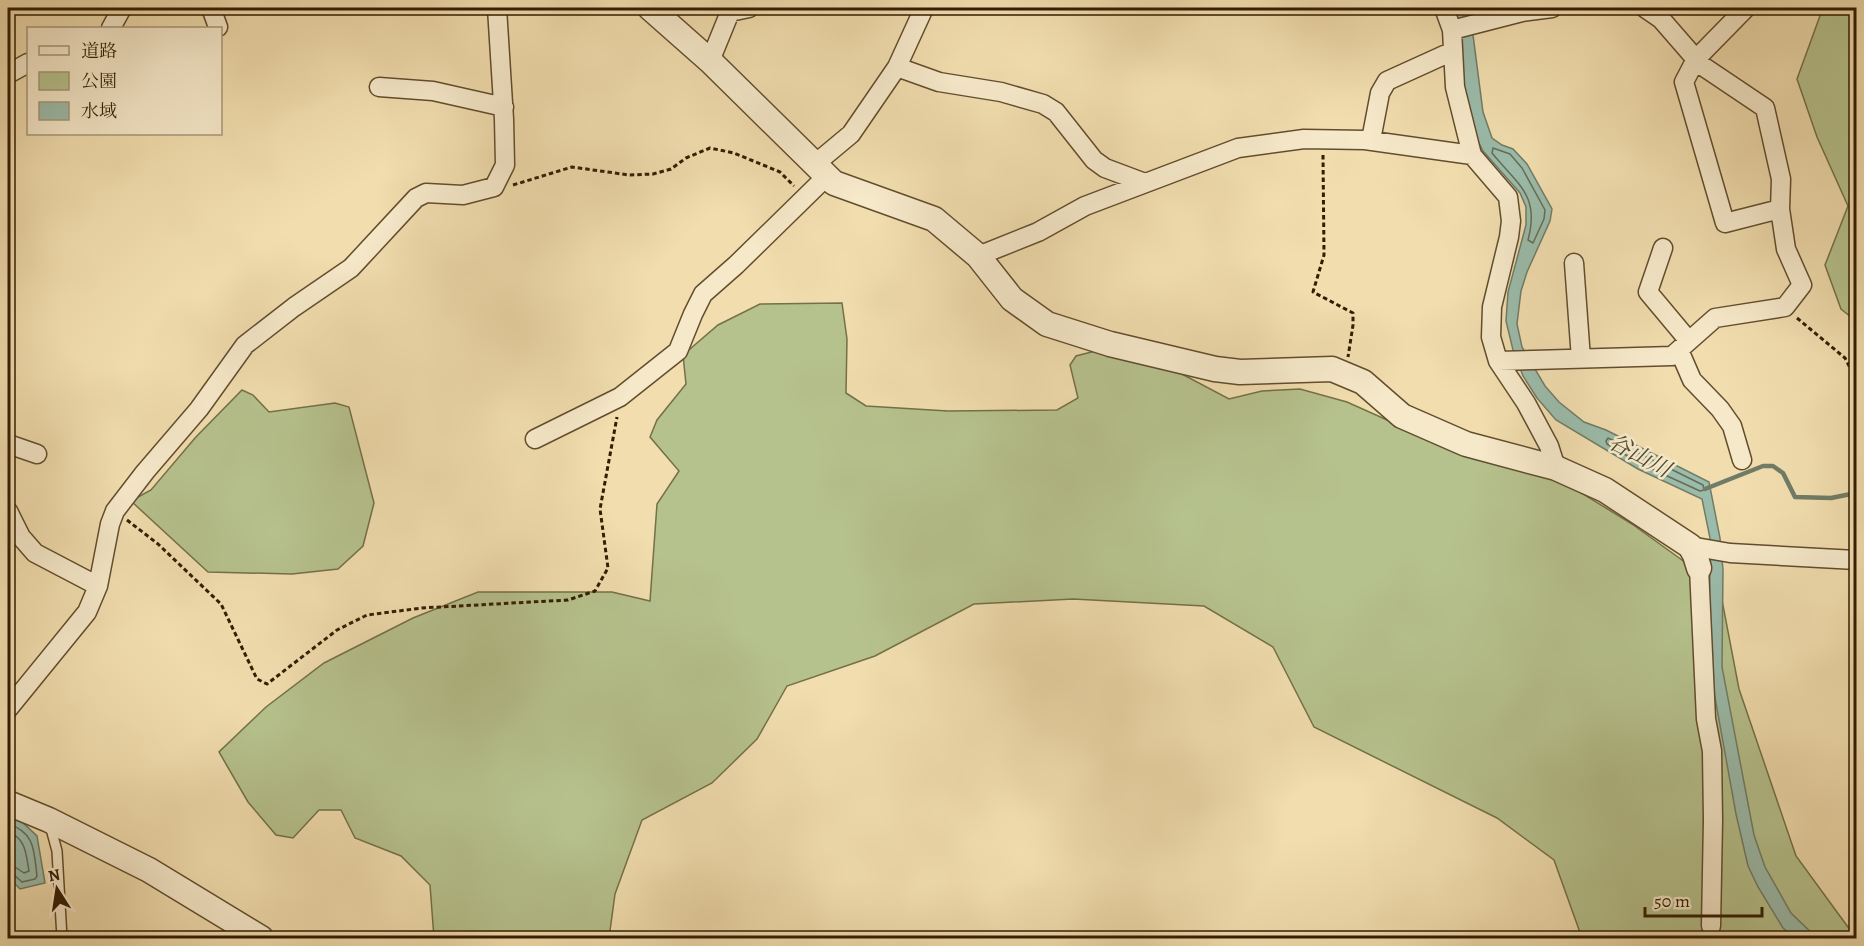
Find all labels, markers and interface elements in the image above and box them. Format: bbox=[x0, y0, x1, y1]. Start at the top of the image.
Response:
legend bbox=[27, 27, 222, 135]
text: 道路 bbox=[81, 39, 117, 63]
text: 公園 bbox=[81, 69, 117, 93]
text: 水域 bbox=[81, 99, 117, 123]
water label: 谷山川 bbox=[1603, 427, 1677, 486]
north arrow bbox=[27, 859, 87, 919]
text: N bbox=[46, 863, 62, 887]
scale bar bbox=[1645, 880, 1762, 918]
text: 50 m bbox=[1654, 889, 1690, 913]

